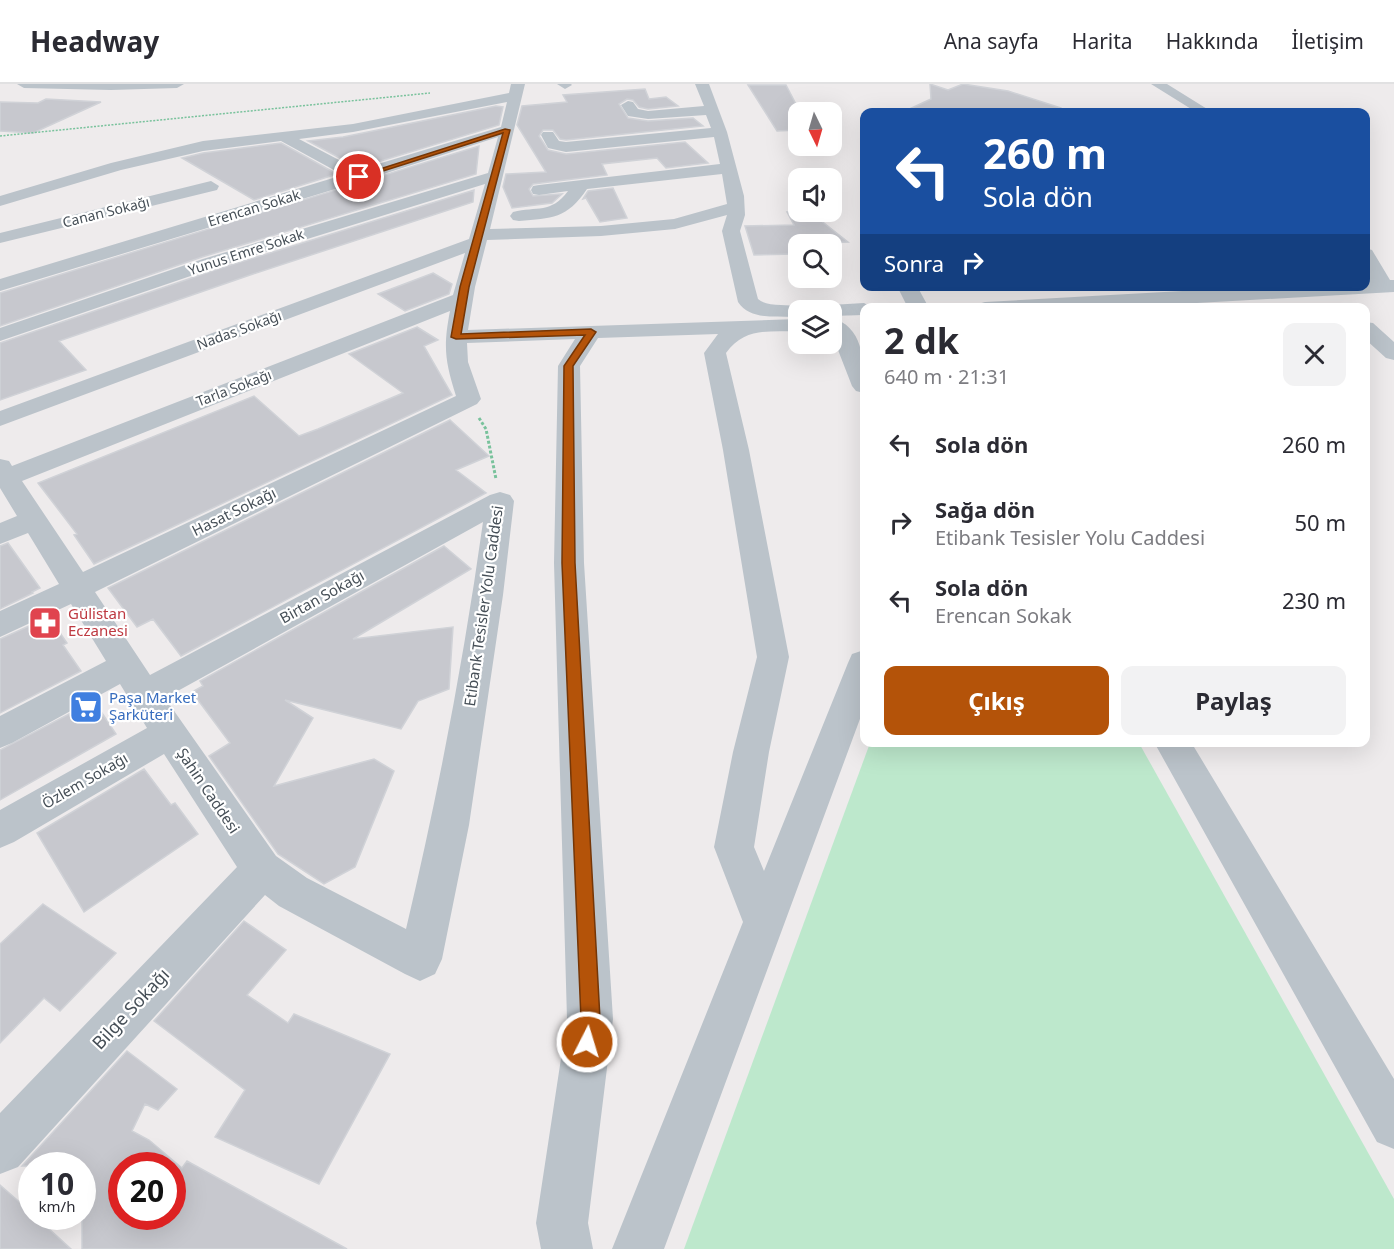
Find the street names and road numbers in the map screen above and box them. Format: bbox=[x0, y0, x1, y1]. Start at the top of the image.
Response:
street label: Erencan Sokak bbox=[205, 184, 303, 231]
street label: Canan Sokağı bbox=[60, 192, 151, 232]
street label: Yunus Emre Sokak bbox=[186, 224, 307, 279]
street label: Nadas Sokağı bbox=[194, 305, 284, 354]
street label: Tarla Sokağı bbox=[193, 364, 274, 411]
street label: Hasat Sokağı bbox=[188, 482, 279, 540]
street label: Etibank Tesisler Yolu Caddesi bbox=[459, 504, 507, 708]
street label: Birtan Sokağı bbox=[276, 565, 367, 628]
street label: Şahin Caddesi bbox=[173, 744, 245, 837]
street label: Özlem Sokağı bbox=[38, 748, 131, 813]
street label: Bilge Sokağı bbox=[86, 962, 174, 1054]

